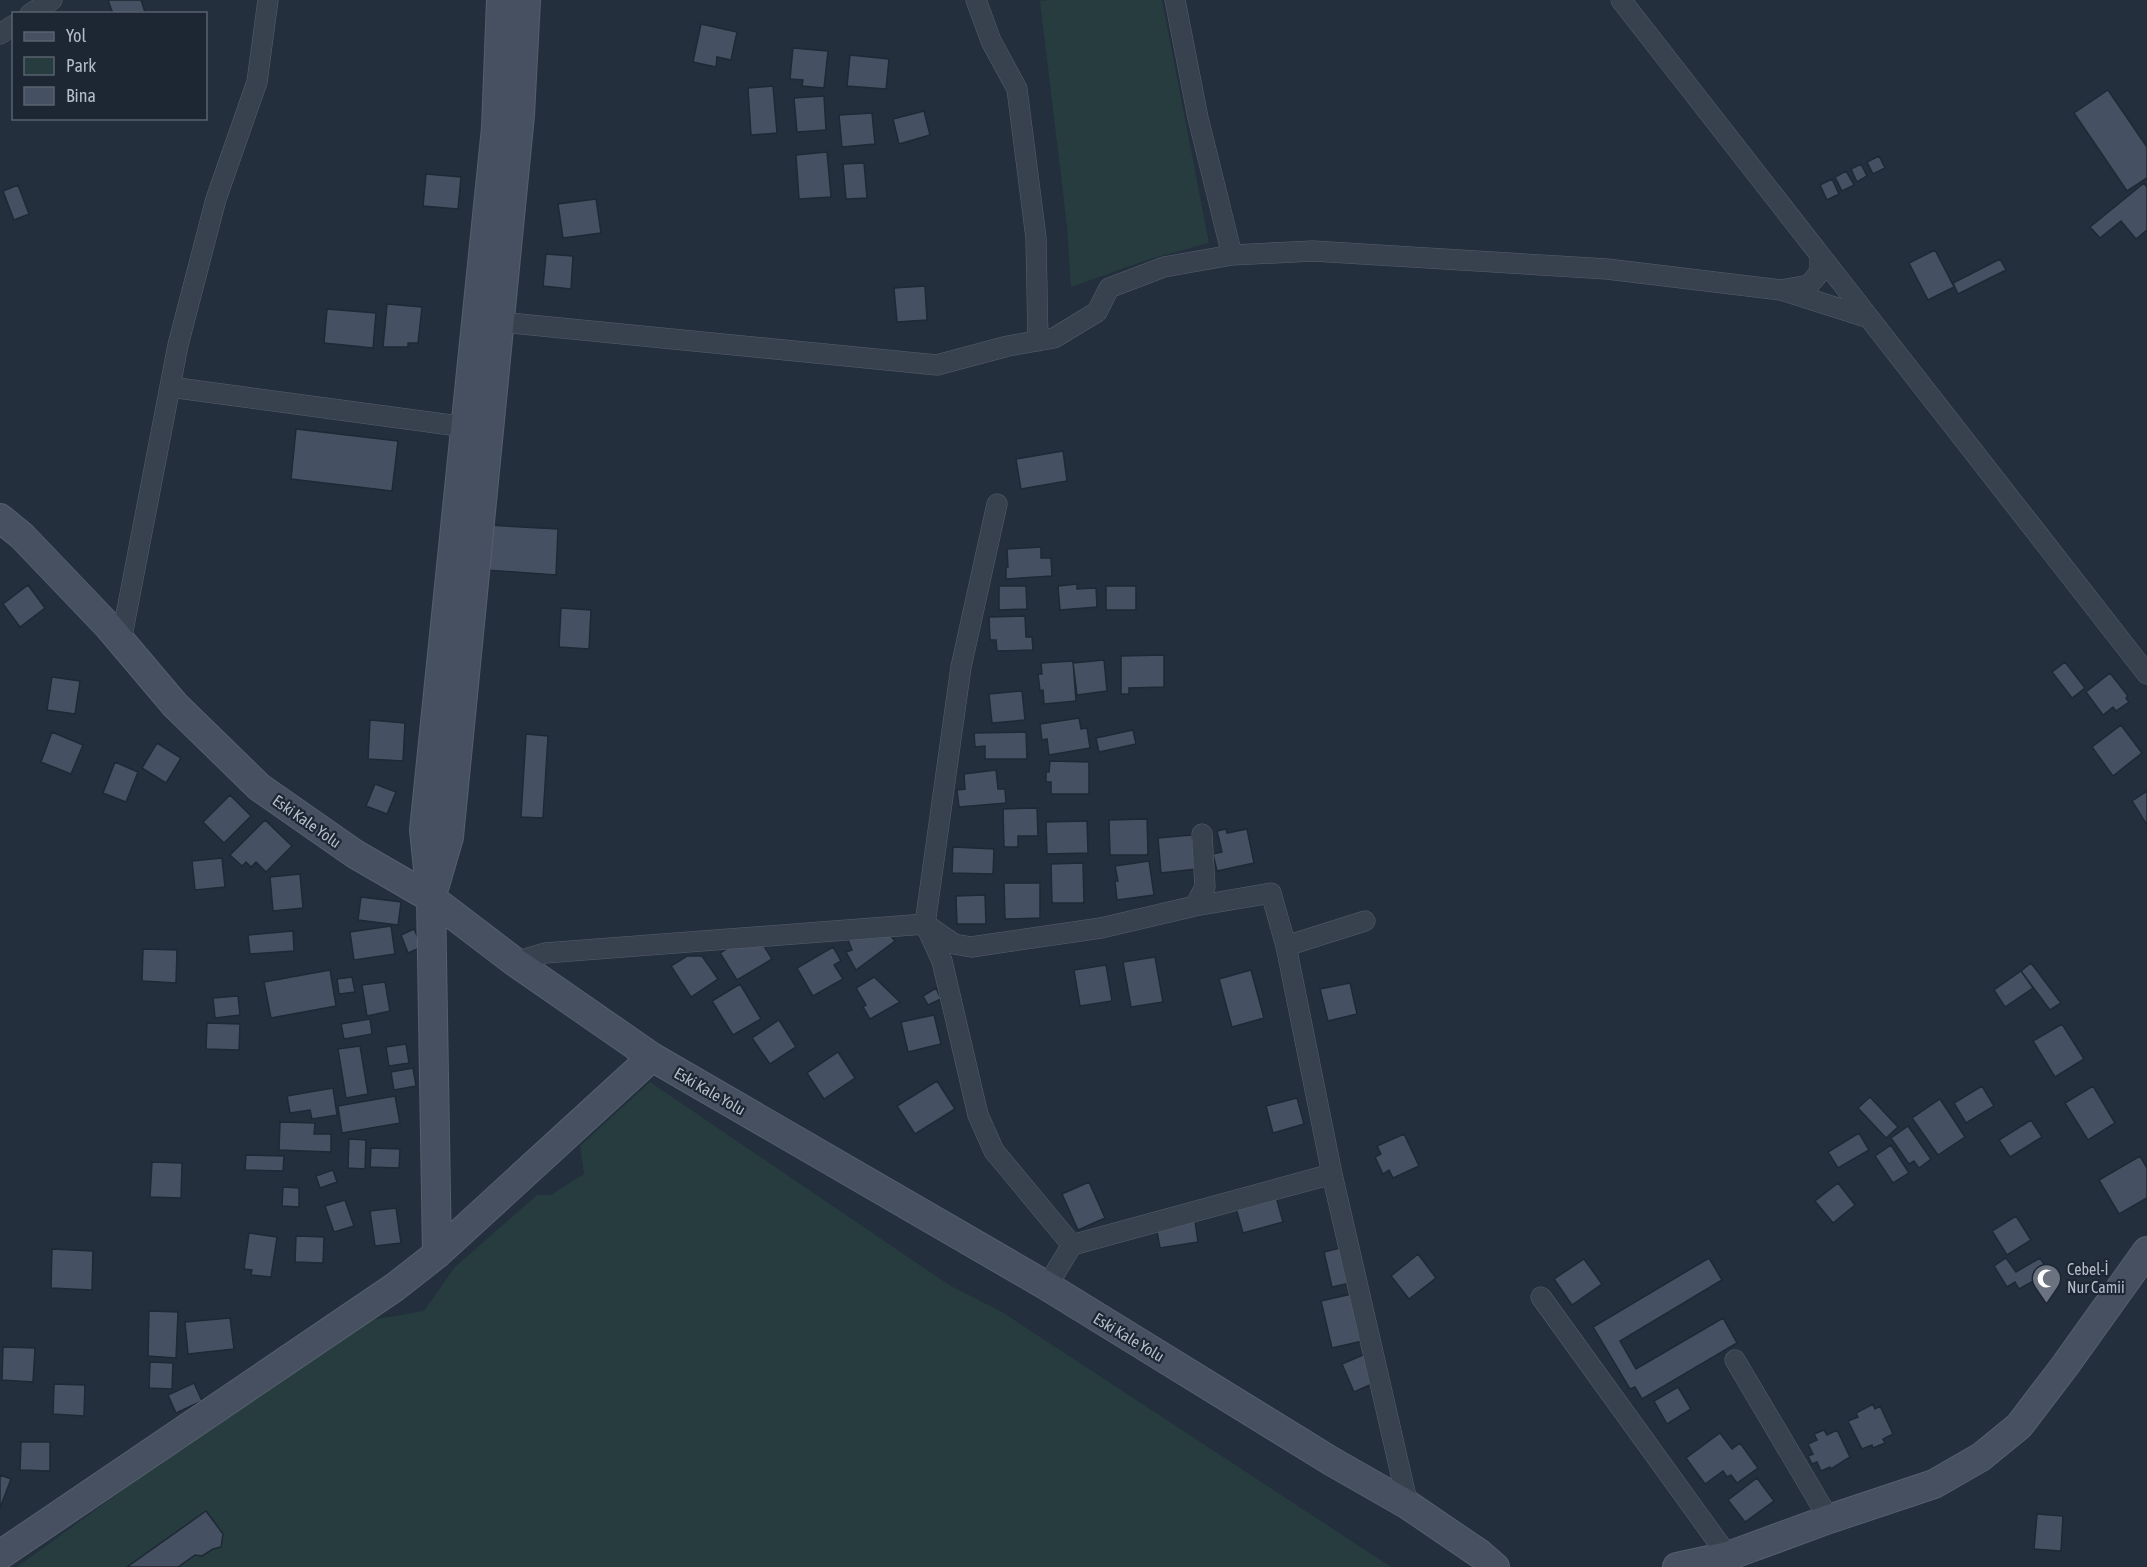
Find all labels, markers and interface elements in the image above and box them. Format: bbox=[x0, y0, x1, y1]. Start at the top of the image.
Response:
legend bbox=[12, 12, 207, 120]
text: Yol bbox=[66, 25, 86, 46]
text: Park bbox=[66, 55, 96, 76]
text: Bina bbox=[66, 85, 96, 106]
street label: Eski Kale Yolu bbox=[269, 791, 345, 851]
street label: Eski Kale Yolu bbox=[671, 1063, 749, 1119]
place label: Cebel-İ Nur Camii bbox=[2067, 1260, 2125, 1296]
mosque icon: Cebel-İ Nur Camii bbox=[2030, 1262, 2062, 1304]
street label: Eski Kale Yolu bbox=[1090, 1309, 1168, 1365]

